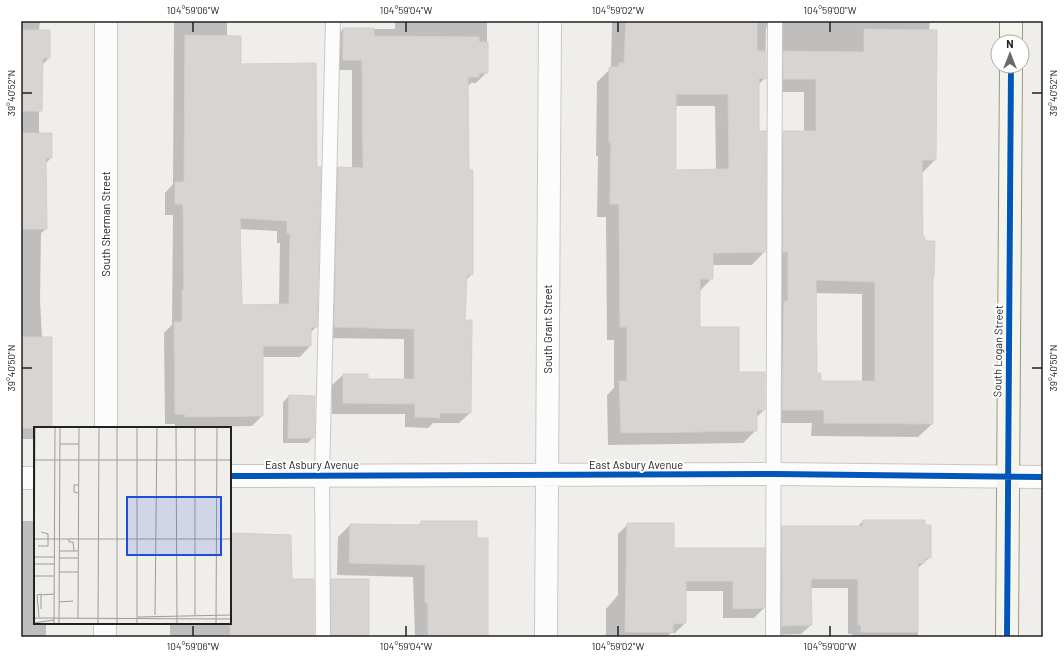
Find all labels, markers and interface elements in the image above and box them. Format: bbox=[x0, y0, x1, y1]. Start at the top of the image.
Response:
text: 104°59'06"W bbox=[167, 4, 219, 16]
text: 104°59'04"W bbox=[380, 4, 432, 16]
text: 104°59'02"W bbox=[592, 4, 644, 16]
text: 104°59'00"W bbox=[804, 4, 857, 16]
north arrow bbox=[990, 34, 1030, 74]
text: N bbox=[1006, 37, 1014, 50]
text: 39°40'52"N bbox=[5, 70, 17, 116]
text: 39°40'52"N bbox=[1047, 70, 1059, 116]
street label: South Sherman Street bbox=[99, 171, 112, 277]
street label: South Grant Street bbox=[541, 285, 554, 373]
street label: South Logan Street bbox=[990, 305, 1005, 397]
text: 39°40'50"N bbox=[5, 345, 17, 391]
text: 39°40'50"N bbox=[1047, 345, 1059, 391]
inset map bbox=[34, 427, 231, 624]
street label: East Asbury Avenue bbox=[265, 458, 359, 471]
street label: East Asbury Avenue bbox=[589, 458, 683, 471]
text: 104°59'06"W bbox=[167, 640, 219, 652]
text: 104°59'04"W bbox=[380, 640, 432, 652]
text: 104°59'02"W bbox=[592, 640, 644, 652]
text: 104°59'00"W bbox=[804, 640, 857, 652]

